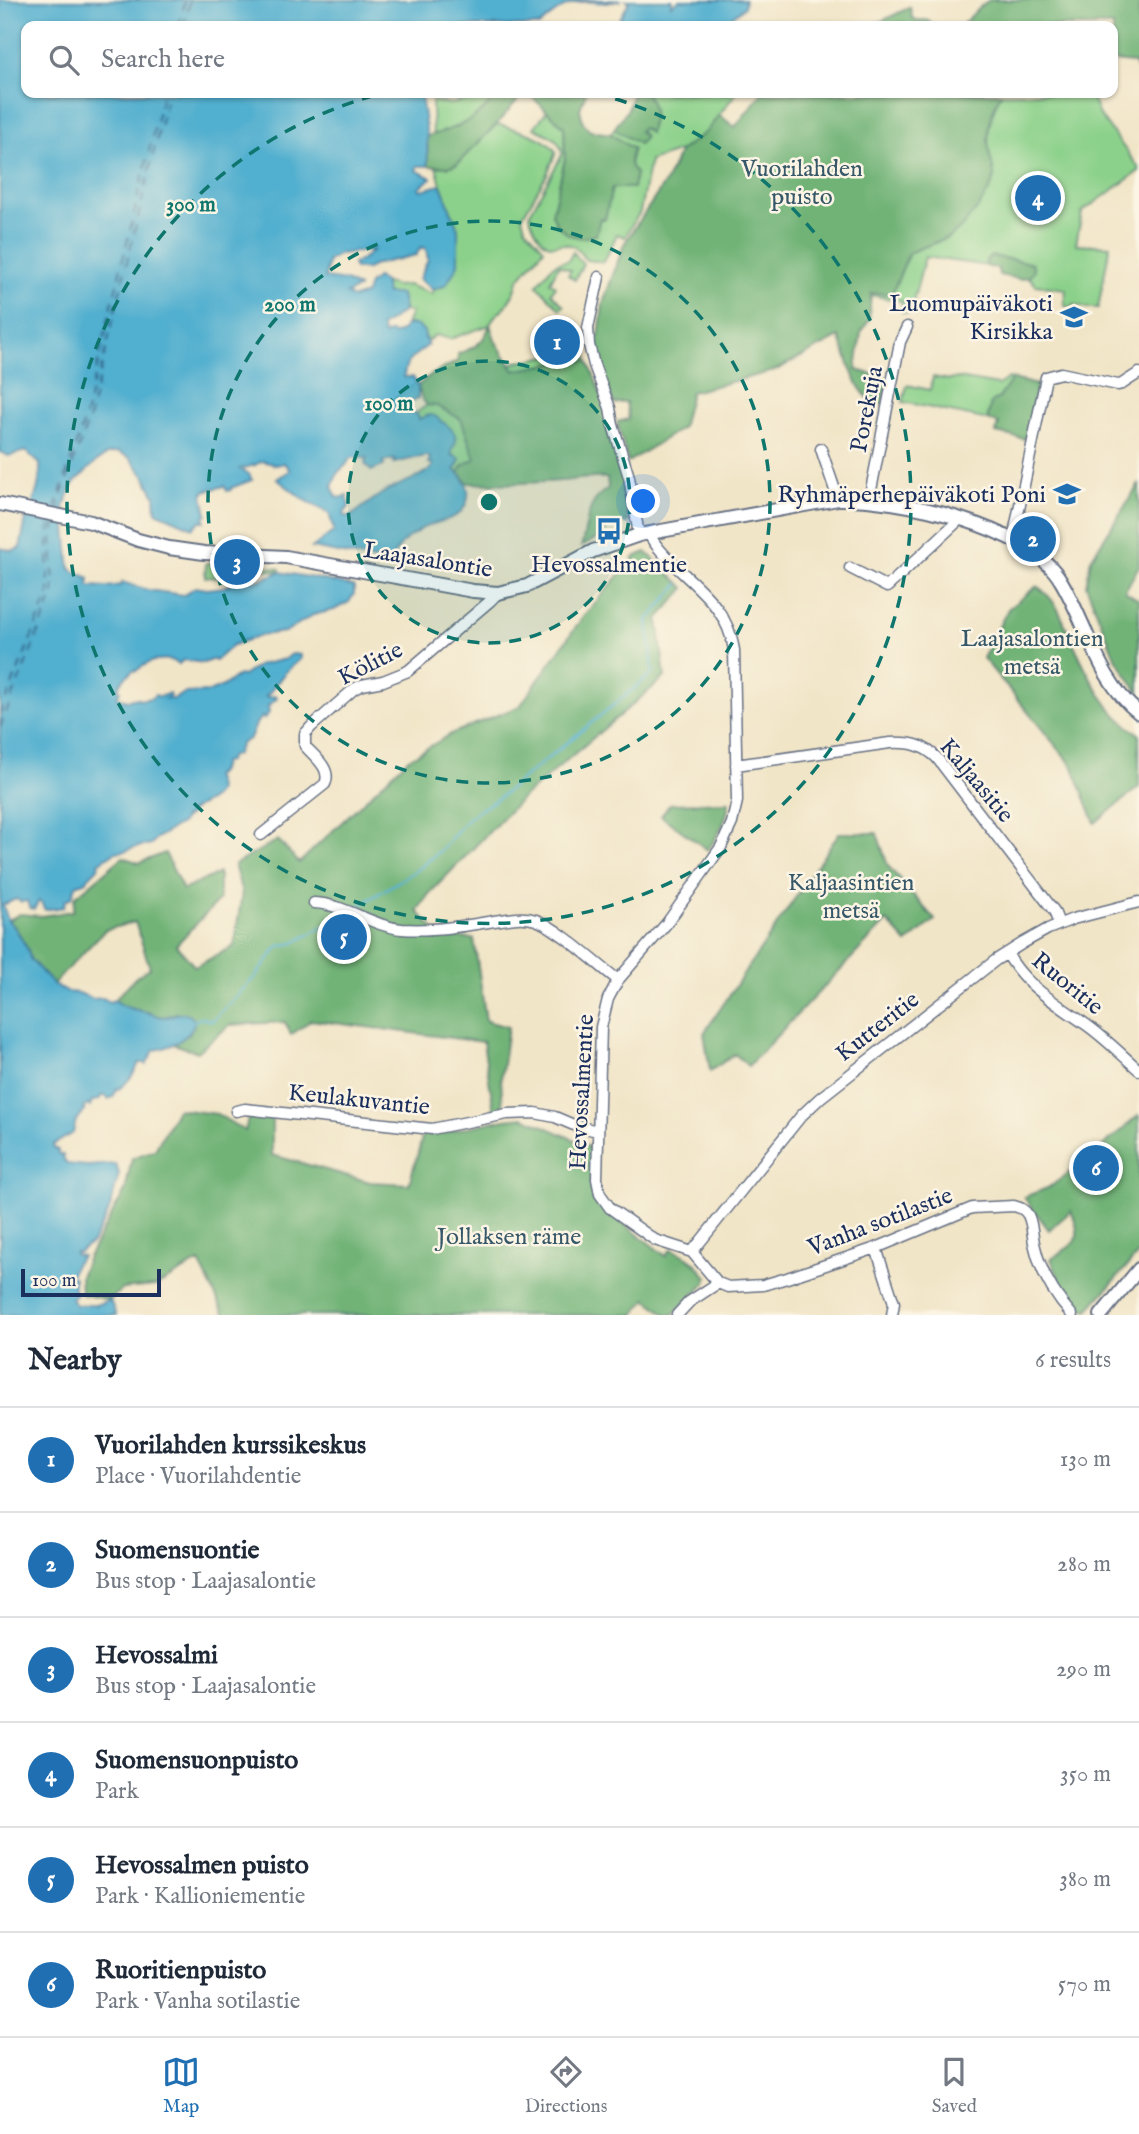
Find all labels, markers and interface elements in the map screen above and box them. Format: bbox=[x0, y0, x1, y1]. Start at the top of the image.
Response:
search box bbox=[21, 21, 1118, 98]
icon: search bbox=[45, 41, 83, 79]
text: Search here bbox=[101, 43, 225, 76]
park label: Vuorilahden puisto bbox=[740, 154, 863, 213]
pin: 4 bbox=[1015, 172, 1061, 224]
text: 300 m bbox=[166, 192, 216, 219]
place label: Luomupäiväkoti Kirsikka bbox=[889, 289, 1054, 348]
text: 200 m bbox=[264, 292, 316, 319]
school or university icon: Luomupäiväkoti Kirsikka bbox=[1059, 302, 1089, 332]
pin: 1 bbox=[534, 316, 580, 368]
street label: Porekuja bbox=[844, 363, 891, 455]
text: 100 m bbox=[364, 391, 414, 418]
school or university icon: Ryhmäperhepäiväkoti Poni bbox=[1052, 479, 1082, 509]
place label: Ryhmäperhepäiväkoti Poni bbox=[777, 480, 1046, 511]
your location bbox=[626, 484, 660, 518]
centre of rings bbox=[477, 490, 501, 514]
pin: 2 bbox=[1010, 513, 1056, 565]
bus stop icon: Hevossalmentie bbox=[594, 516, 624, 546]
street label: Laajasalontie bbox=[361, 535, 495, 586]
pin: 3 bbox=[214, 536, 260, 588]
place label: Hevossalmentie bbox=[531, 550, 687, 581]
park label: Laajasalontien metsä bbox=[960, 624, 1104, 683]
street label: Kölitie bbox=[333, 635, 408, 694]
street label: Kaljaasitie bbox=[932, 732, 1020, 830]
park label: Kaljaasintien metsä bbox=[788, 868, 915, 927]
pin: 5 bbox=[321, 911, 367, 963]
street label: Ruoritie bbox=[1025, 946, 1109, 1023]
street label: Kutteritie bbox=[830, 985, 926, 1070]
street label: Hevossalmentie bbox=[563, 1013, 602, 1171]
street label: Keulakuvantie bbox=[286, 1078, 431, 1123]
pin: 6 bbox=[1073, 1142, 1119, 1194]
street label: Vanha sotilastie bbox=[803, 1181, 957, 1265]
park label: Jollaksen räme bbox=[434, 1222, 581, 1253]
scale bar bbox=[21, 1266, 161, 1298]
text: 100 m bbox=[32, 1269, 76, 1293]
text: Nearby bbox=[28, 1342, 121, 1380]
text: 6 results bbox=[1035, 1346, 1111, 1375]
text: Vuorilahden kurssikeskus bbox=[95, 1429, 366, 1462]
text: 1 bbox=[47, 1445, 55, 1474]
text: 130 m bbox=[1060, 1445, 1111, 1474]
text: Place · Vuorilahdentie bbox=[95, 1462, 301, 1491]
text: Suomensuontie bbox=[95, 1534, 259, 1567]
text: 2 bbox=[46, 1550, 56, 1579]
text: 280 m bbox=[1057, 1550, 1111, 1579]
text: Bus stop · Laajasalontie bbox=[95, 1567, 316, 1596]
text: Hevossalmi bbox=[95, 1639, 218, 1672]
text: 3 bbox=[47, 1655, 55, 1684]
text: 290 m bbox=[1056, 1655, 1111, 1684]
text: Bus stop · Laajasalontie bbox=[95, 1672, 316, 1701]
text: Suomensuonpuisto bbox=[95, 1744, 298, 1777]
text: 4 bbox=[45, 1760, 57, 1789]
text: 350 m bbox=[1060, 1760, 1111, 1789]
text: Park bbox=[95, 1777, 139, 1806]
text: Hevossalmen puisto bbox=[95, 1849, 309, 1882]
text: 5 bbox=[47, 1865, 55, 1894]
text: 380 m bbox=[1059, 1865, 1111, 1894]
text: Park · Kallioniementie bbox=[95, 1882, 305, 1911]
text: Ruoritienpuisto bbox=[95, 1954, 266, 1987]
text: 6 bbox=[46, 1970, 56, 1999]
text: 570 m bbox=[1058, 1970, 1111, 1999]
text: Park · Vanha sotilastie bbox=[95, 1987, 300, 2016]
tab: Map bbox=[162, 2053, 200, 2119]
tab: Directions bbox=[525, 2053, 607, 2119]
tab: Saved bbox=[932, 2053, 977, 2119]

